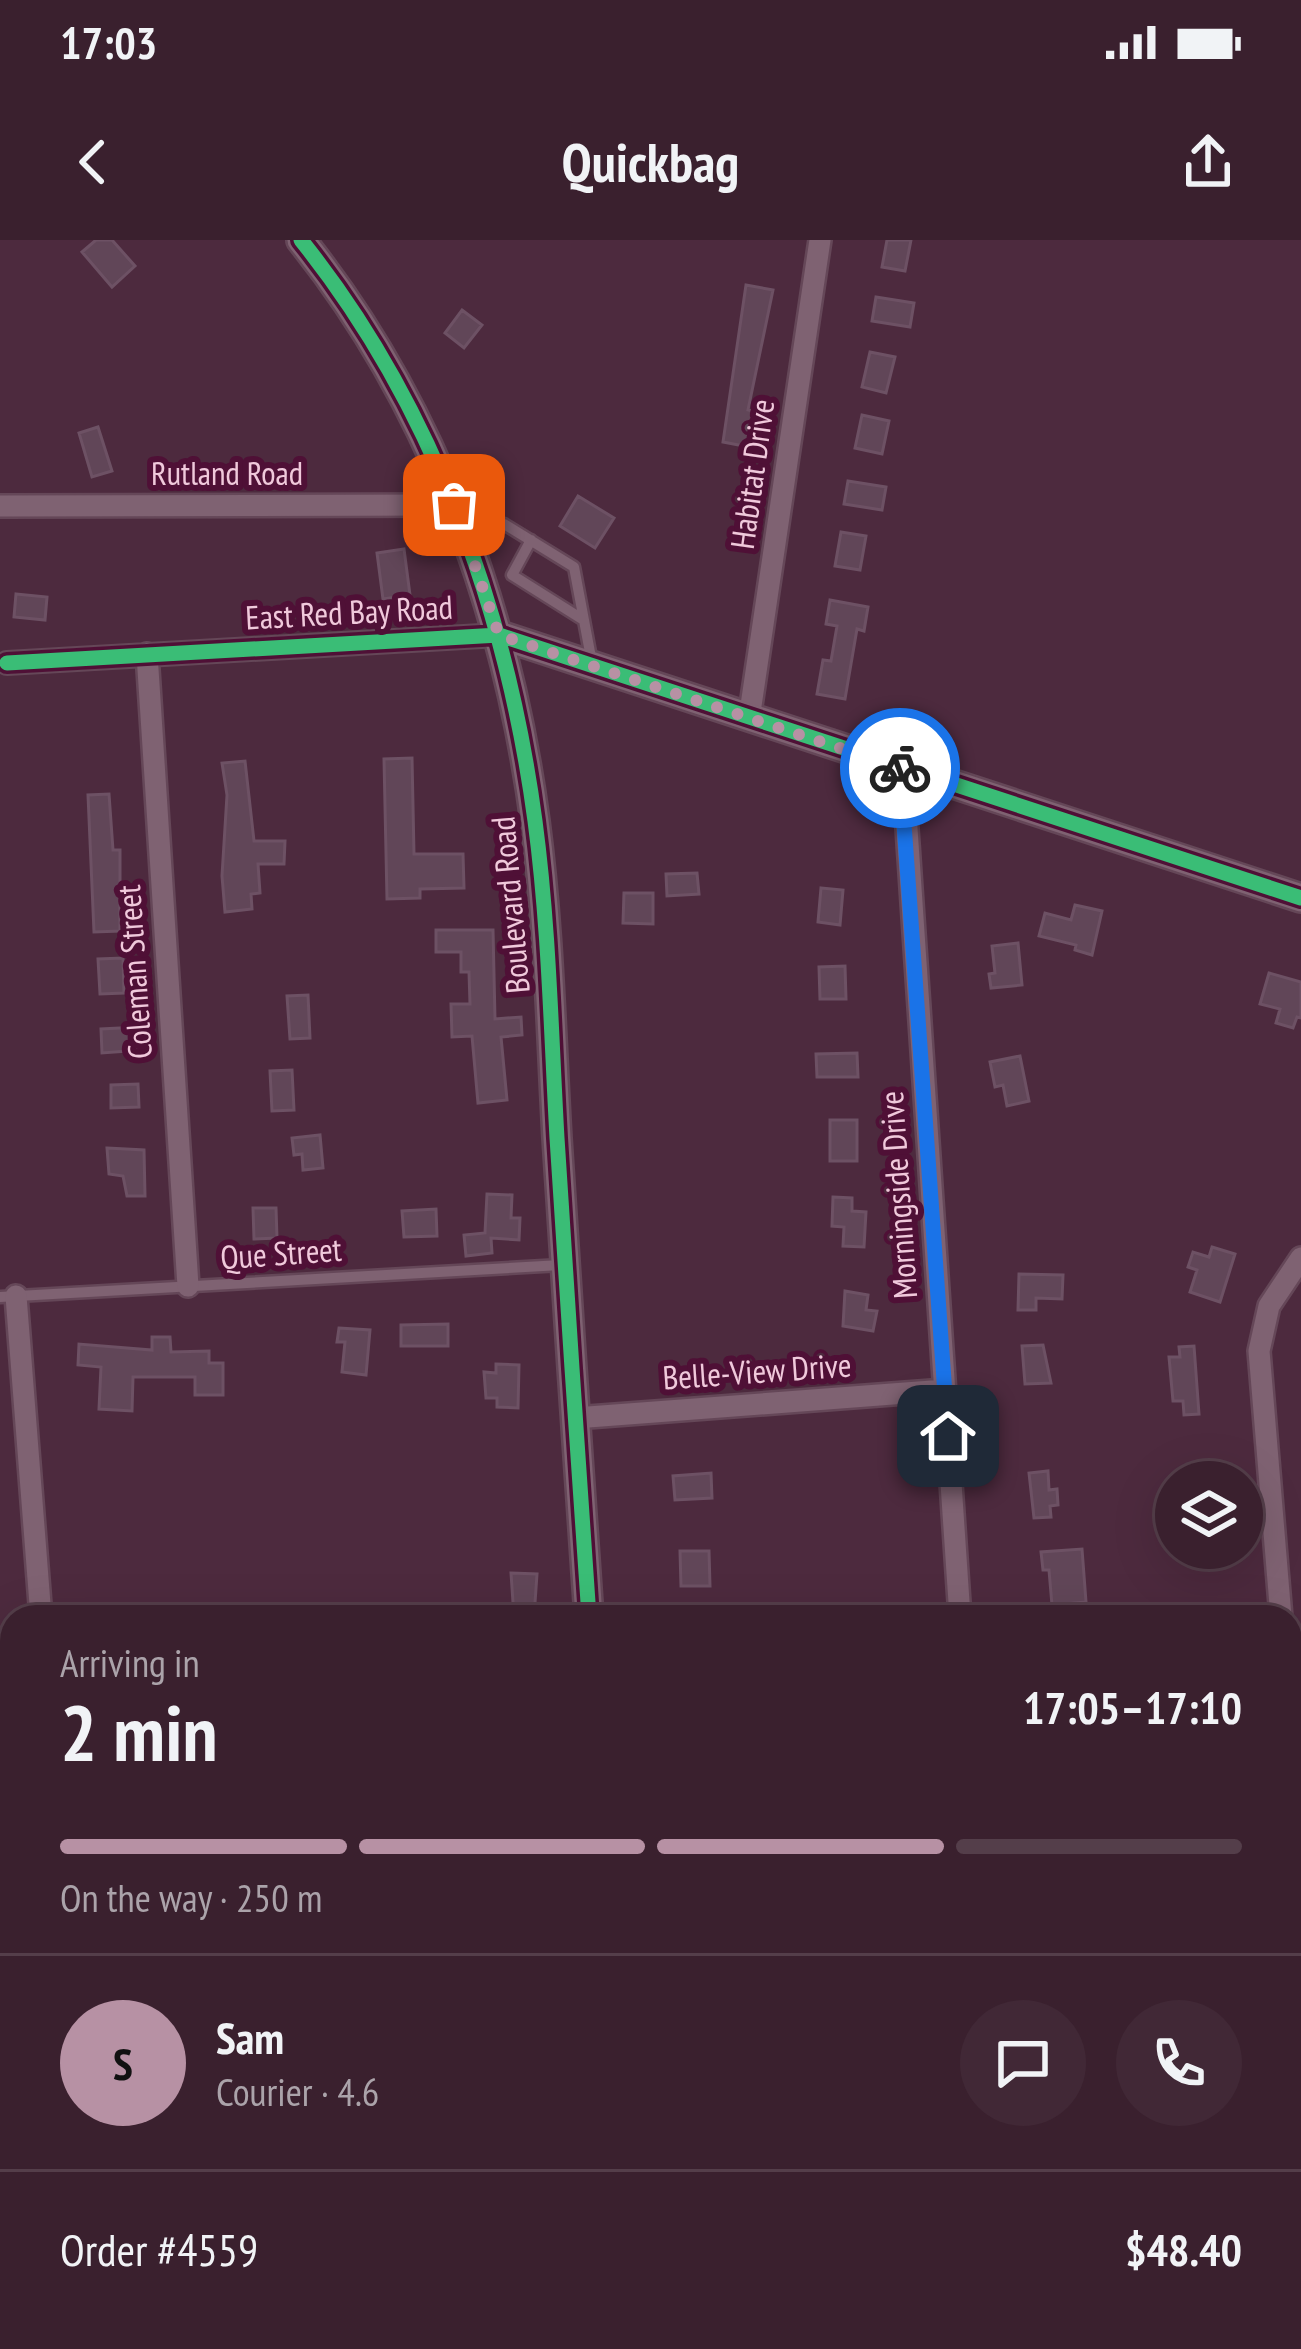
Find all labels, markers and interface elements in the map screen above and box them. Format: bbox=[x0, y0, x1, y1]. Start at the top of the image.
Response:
text: 17:03 bbox=[60, 13, 157, 71]
text: Quickbag bbox=[562, 127, 739, 197]
icon: back bbox=[60, 129, 126, 195]
icon: share bbox=[1175, 129, 1241, 195]
street label: Habitat Drive bbox=[720, 396, 783, 552]
street label: Rutland Road bbox=[151, 451, 303, 494]
pin bbox=[403, 454, 505, 556]
icon: bag bbox=[421, 472, 487, 538]
street label: East Red Bay Road bbox=[244, 585, 454, 638]
courier bbox=[840, 708, 960, 828]
icon: bike bbox=[867, 735, 933, 801]
street label: Boulevard Road bbox=[480, 815, 539, 995]
street label: Coleman Street bbox=[106, 884, 161, 1060]
street label: Morningside Drive bbox=[869, 1090, 926, 1300]
street label: Que Street bbox=[219, 1227, 343, 1278]
street label: Belle-View Drive bbox=[661, 1342, 853, 1399]
pin bbox=[897, 1385, 999, 1487]
icon: home bbox=[915, 1403, 981, 1469]
map controls bbox=[1155, 1461, 1263, 1569]
button: layers bbox=[1155, 1461, 1263, 1569]
text: Arriving in bbox=[60, 1637, 200, 1688]
text: 17:05–17:10 bbox=[1023, 1678, 1242, 1736]
text: 2 min bbox=[60, 1682, 218, 1783]
text: On the way · 250 m bbox=[60, 1872, 322, 1923]
button: chat bbox=[960, 2000, 1086, 2126]
button: phone bbox=[1116, 2000, 1242, 2126]
text: Sam bbox=[216, 2008, 284, 2066]
text: S bbox=[113, 2034, 133, 2092]
text: Courier · 4.6 bbox=[216, 2066, 379, 2117]
text: Order #4559 bbox=[60, 2220, 258, 2278]
text: $48.40 bbox=[1125, 2220, 1242, 2278]

